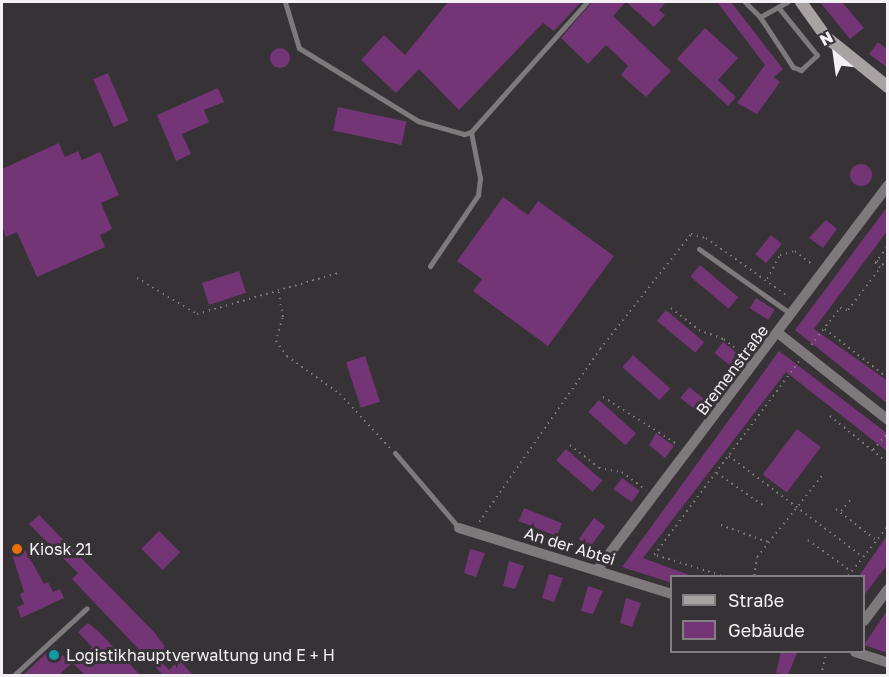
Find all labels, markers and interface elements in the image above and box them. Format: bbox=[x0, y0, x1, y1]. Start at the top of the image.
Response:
north arrow bbox=[805, 24, 865, 84]
text: N bbox=[816, 27, 836, 50]
street label: Bremenstraße bbox=[692, 321, 772, 419]
street label: An der Abtei bbox=[522, 523, 618, 569]
place label: Kiosk 21 bbox=[29, 539, 92, 559]
marker: Kiosk 21 bbox=[10, 542, 24, 556]
legend bbox=[670, 575, 865, 653]
text: Straße bbox=[728, 589, 784, 611]
text: Gebäude bbox=[728, 619, 805, 641]
place label: Logistikhauptverwaltung und E + H bbox=[66, 645, 335, 665]
marker: Logistikhauptverwaltung und E + H bbox=[47, 648, 61, 662]

